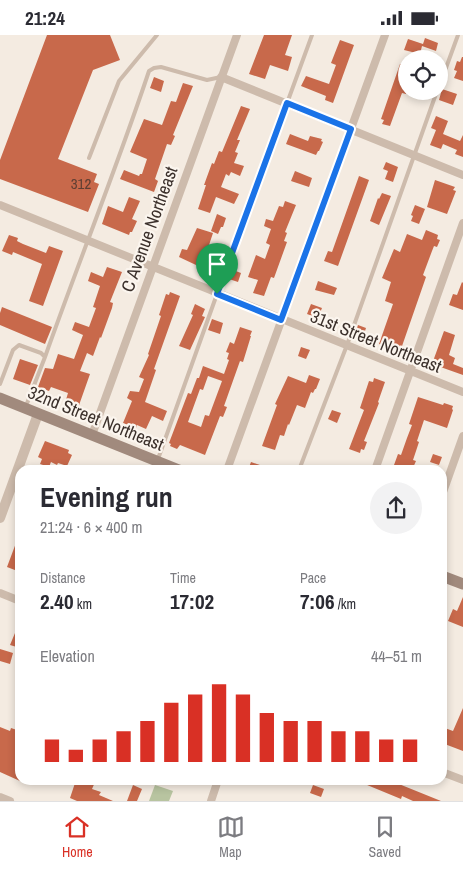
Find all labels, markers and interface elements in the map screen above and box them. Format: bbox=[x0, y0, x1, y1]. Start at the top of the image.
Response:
text: 21:24 bbox=[25, 5, 65, 31]
map controls bbox=[398, 50, 448, 100]
button: locate bbox=[398, 50, 448, 100]
street label: C Avenue Northeast bbox=[115, 163, 183, 295]
house number: 312 bbox=[71, 173, 91, 194]
pin bbox=[196, 243, 238, 294]
icon: arrive bbox=[203, 250, 231, 278]
street label: 31st Street Northeast bbox=[307, 303, 445, 379]
street label: 32nd Street Northeast bbox=[24, 379, 168, 457]
text: Evening run bbox=[40, 478, 173, 516]
button: share bbox=[370, 482, 422, 534]
text: 21:24 · 6 × 400 m bbox=[40, 516, 143, 538]
text: Distance bbox=[40, 569, 85, 587]
text: Time bbox=[170, 569, 196, 587]
text: Pace bbox=[300, 569, 326, 587]
text: 2.40 bbox=[40, 587, 74, 616]
text: 17:02 bbox=[170, 587, 214, 616]
text: 7:06 bbox=[300, 587, 334, 616]
text: km bbox=[74, 595, 92, 613]
text: /km bbox=[334, 595, 356, 613]
text: Elevation bbox=[40, 645, 95, 667]
text: 44–51 m bbox=[371, 645, 422, 667]
tab: Home bbox=[62, 813, 93, 861]
tab: Map bbox=[217, 813, 245, 861]
tab: Saved bbox=[368, 813, 401, 861]

